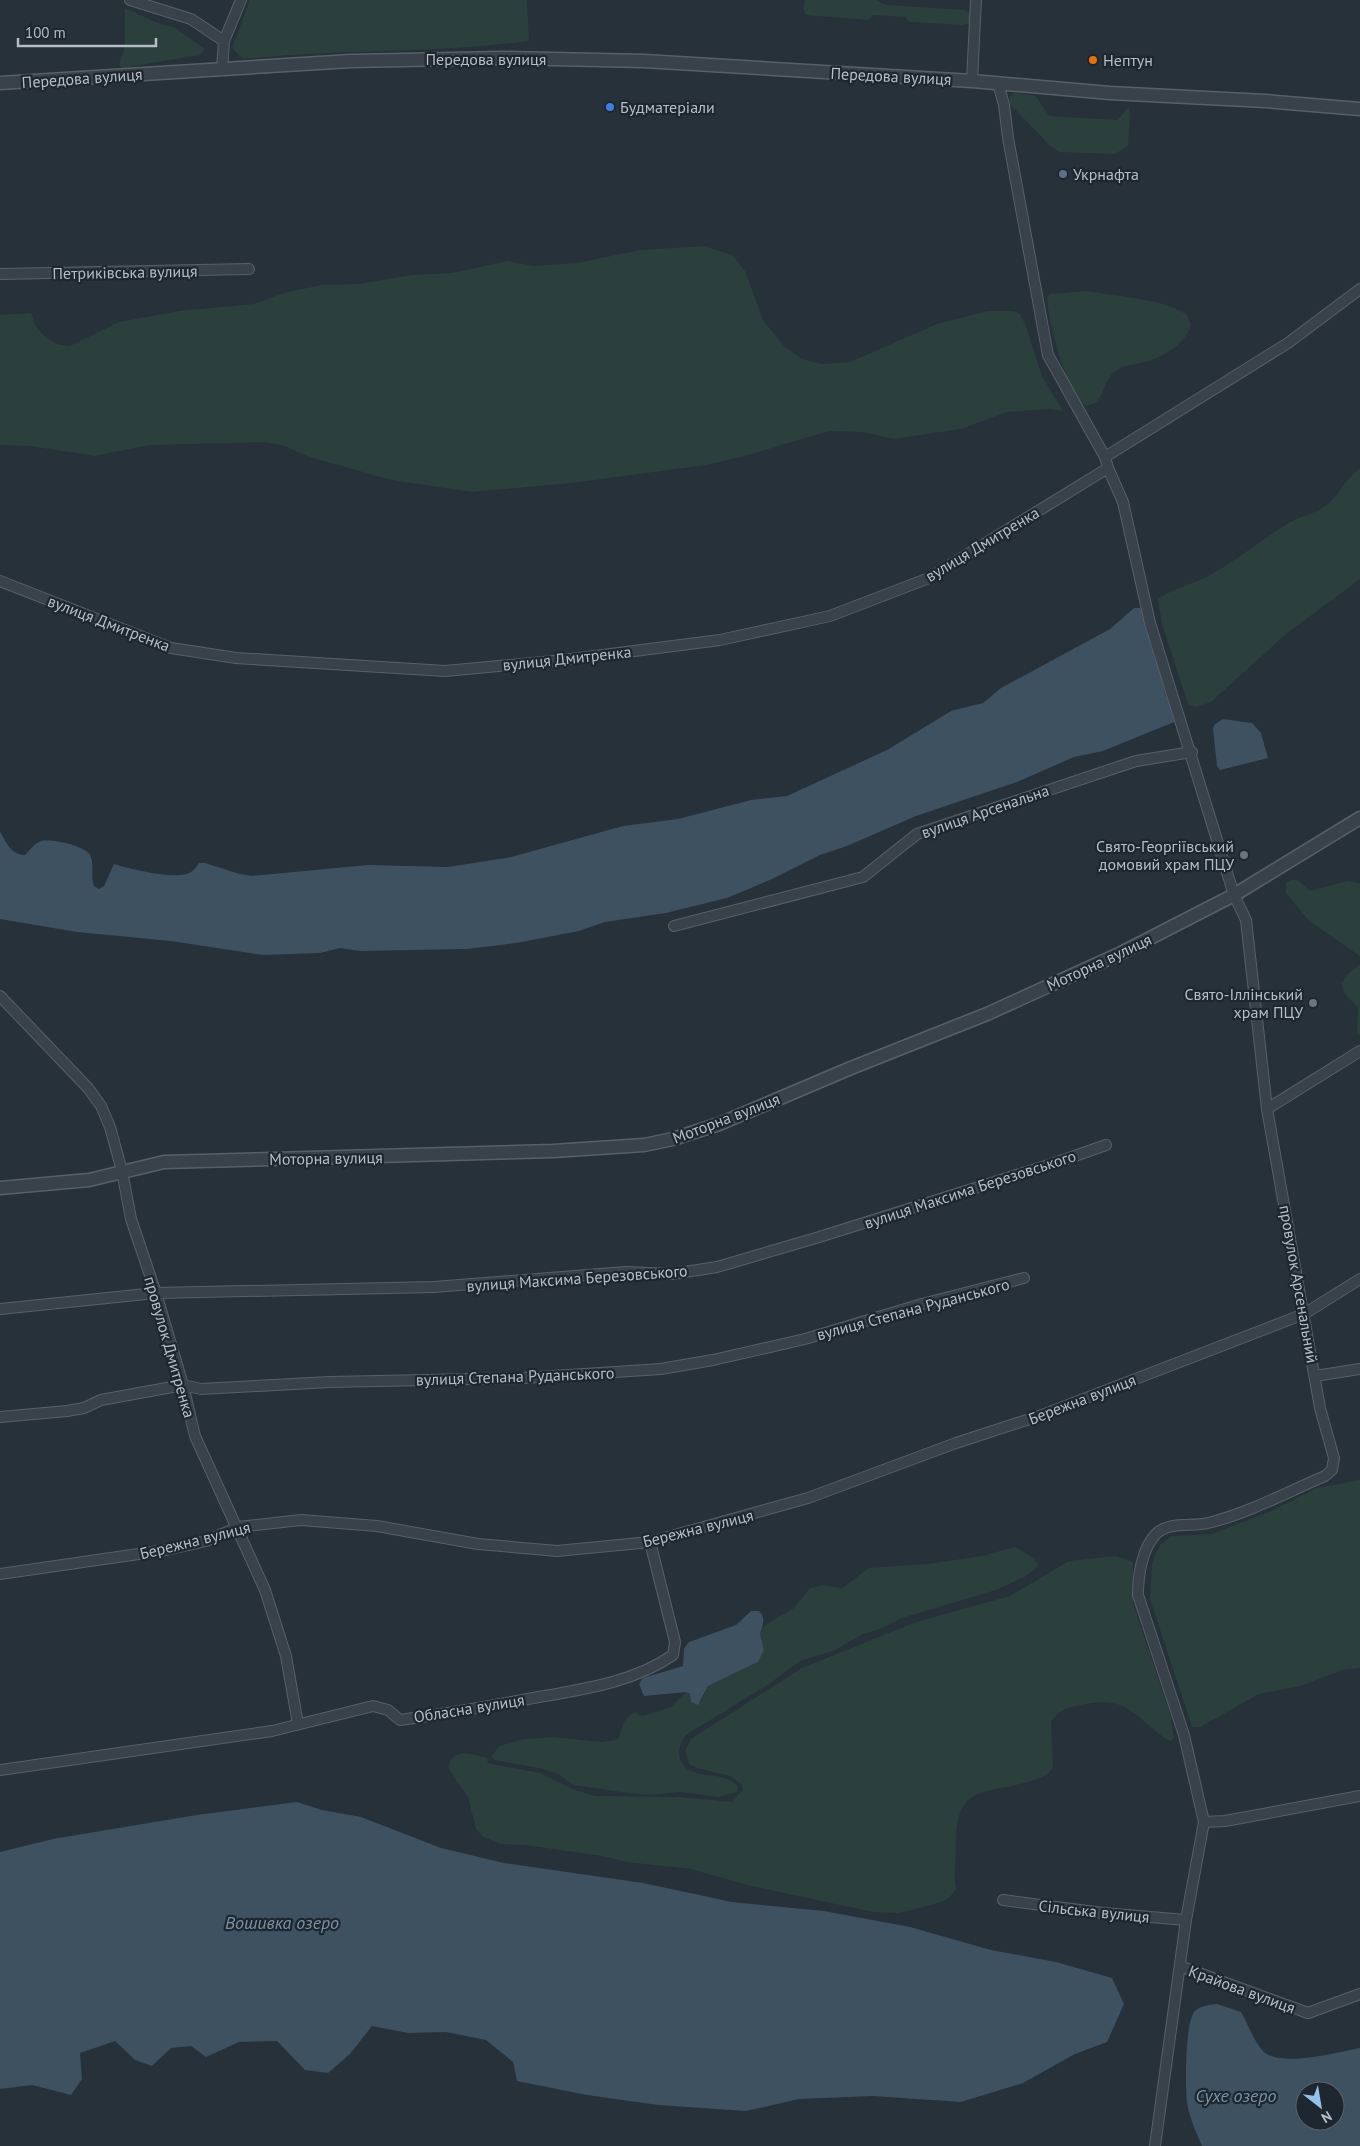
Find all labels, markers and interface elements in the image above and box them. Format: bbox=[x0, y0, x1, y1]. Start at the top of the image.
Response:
scale bar bbox=[18, 15, 155, 47]
text: 100 m bbox=[25, 23, 66, 42]
street label: Передова вулиця bbox=[426, 49, 546, 69]
place label: Нептун bbox=[1103, 50, 1153, 70]
marker: Нептун bbox=[1087, 54, 1099, 66]
street label: Передова вулиця bbox=[830, 63, 952, 89]
street label: Передова вулиця bbox=[21, 64, 143, 92]
place label: Будматеріали bbox=[620, 97, 715, 117]
marker: Будматеріали bbox=[604, 101, 616, 113]
place label: Укрнафта bbox=[1073, 164, 1139, 184]
marker: Укрнафта bbox=[1057, 168, 1069, 180]
street label: Петриківська вулиця bbox=[52, 261, 198, 283]
street label: вулиця Дмитренка bbox=[921, 502, 1043, 586]
street label: вулиця Дмитренка bbox=[45, 590, 173, 656]
street label: вулиця Дмитренка bbox=[502, 641, 632, 675]
street label: вулиця Арсенальна bbox=[919, 780, 1051, 842]
place label: Свято-Георгіївський домовий храм ПЦУ bbox=[1096, 836, 1234, 874]
marker: Свято-Георгіївський домовий храм ПЦУ bbox=[1238, 849, 1250, 861]
street label: Моторна вулиця bbox=[1043, 929, 1155, 995]
place label: Свято-Іллінський храм ПЦУ bbox=[1184, 984, 1303, 1022]
marker: Свято-Іллінський храм ПЦУ bbox=[1307, 997, 1319, 1009]
street label: Моторна вулиця bbox=[669, 1088, 783, 1148]
street label: вулиця Максима Березовського bbox=[862, 1145, 1078, 1233]
street label: Моторна вулиця bbox=[269, 1147, 383, 1169]
street label: провулок Арсенальний bbox=[1275, 1203, 1323, 1365]
street label: вулиця Максима Березовського bbox=[466, 1260, 688, 1296]
street label: провулок Дмитренка bbox=[140, 1274, 200, 1420]
street label: вулиця Степана Руданського bbox=[814, 1274, 1012, 1344]
street label: вулиця Степана Руданського bbox=[415, 1363, 615, 1389]
street label: Бережна вулиця bbox=[1025, 1369, 1139, 1429]
street label: Бережна вулиця bbox=[641, 1505, 755, 1551]
street label: Бережна вулиця bbox=[138, 1517, 252, 1563]
street label: Обласна вулиця bbox=[412, 1689, 526, 1727]
street label: Сільська вулиця bbox=[1037, 1895, 1151, 1927]
water label: Вошивка озеро bbox=[225, 1911, 339, 1934]
street label: Крайова вулиця bbox=[1186, 1960, 1298, 2018]
north arrow bbox=[1295, 2081, 1345, 2131]
water label: Сухе озеро bbox=[1196, 2084, 1276, 2107]
text: N bbox=[1318, 2107, 1335, 2127]

